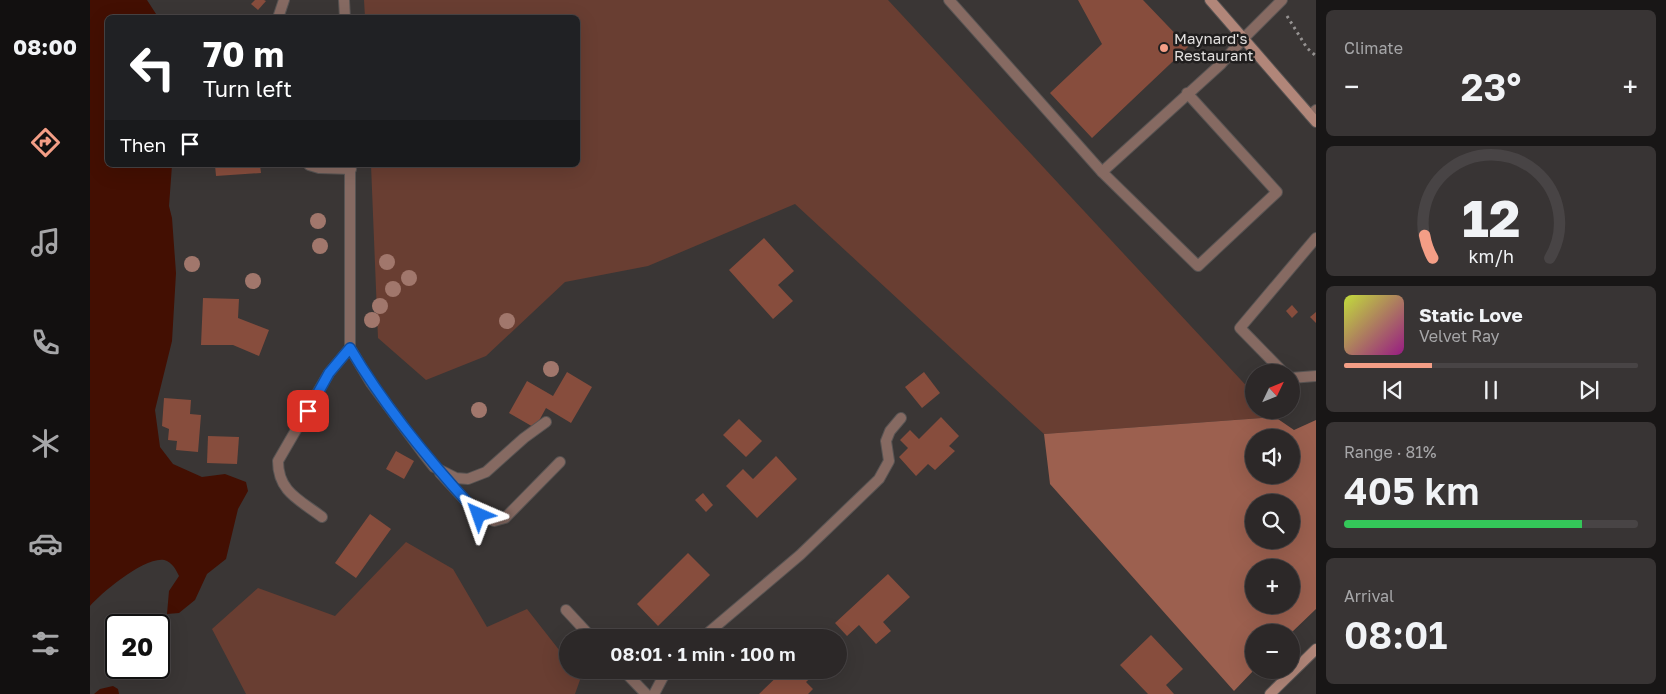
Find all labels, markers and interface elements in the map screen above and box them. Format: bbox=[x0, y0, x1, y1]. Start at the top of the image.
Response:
place label: Maynard's Restaurant bbox=[1174, 29, 1254, 64]
text: 08:00 bbox=[13, 33, 77, 60]
text: 70 m bbox=[203, 33, 284, 75]
icon: left bbox=[120, 35, 185, 100]
text: Climate bbox=[1344, 38, 1403, 58]
marker: Maynard's Restaurant bbox=[1158, 42, 1170, 54]
text: 23° bbox=[1461, 64, 1521, 109]
text: − bbox=[1344, 70, 1359, 103]
text: + bbox=[1623, 70, 1638, 103]
text: Turn left bbox=[203, 75, 292, 102]
icon: directions bbox=[28, 125, 63, 160]
icon: arrive bbox=[176, 130, 204, 158]
text: Then bbox=[120, 133, 166, 156]
text: 12 bbox=[1462, 186, 1520, 248]
icon: music bbox=[28, 225, 63, 260]
text: km/h bbox=[1468, 245, 1514, 267]
text: Static Love bbox=[1419, 303, 1523, 326]
icon: phone bbox=[28, 325, 63, 360]
text: Velvet Ray bbox=[1419, 326, 1500, 346]
north arrow bbox=[1245, 364, 1300, 419]
map controls bbox=[1245, 364, 1300, 679]
icon: previous bbox=[1379, 376, 1407, 404]
icon: pause bbox=[1477, 376, 1505, 404]
icon: next bbox=[1575, 376, 1603, 404]
pin bbox=[287, 390, 329, 432]
icon: arrive bbox=[294, 397, 322, 425]
icon: climate bbox=[28, 426, 63, 461]
button: sound bbox=[1245, 429, 1300, 484]
text: Range · 81% bbox=[1344, 442, 1436, 462]
text: 405 km bbox=[1344, 468, 1480, 513]
position arrow bbox=[452, 488, 504, 540]
button: search bbox=[1245, 494, 1300, 549]
icon: car bbox=[28, 526, 63, 561]
button: + bbox=[1245, 559, 1300, 614]
text: Arrival bbox=[1344, 586, 1394, 606]
text: 08:01 bbox=[1344, 612, 1447, 657]
speed limit sign: 20 bbox=[105, 614, 170, 679]
button: − bbox=[1245, 624, 1300, 679]
icon: filters bbox=[28, 626, 63, 661]
text: 08:01 · 1 min · 100 m bbox=[610, 642, 796, 665]

